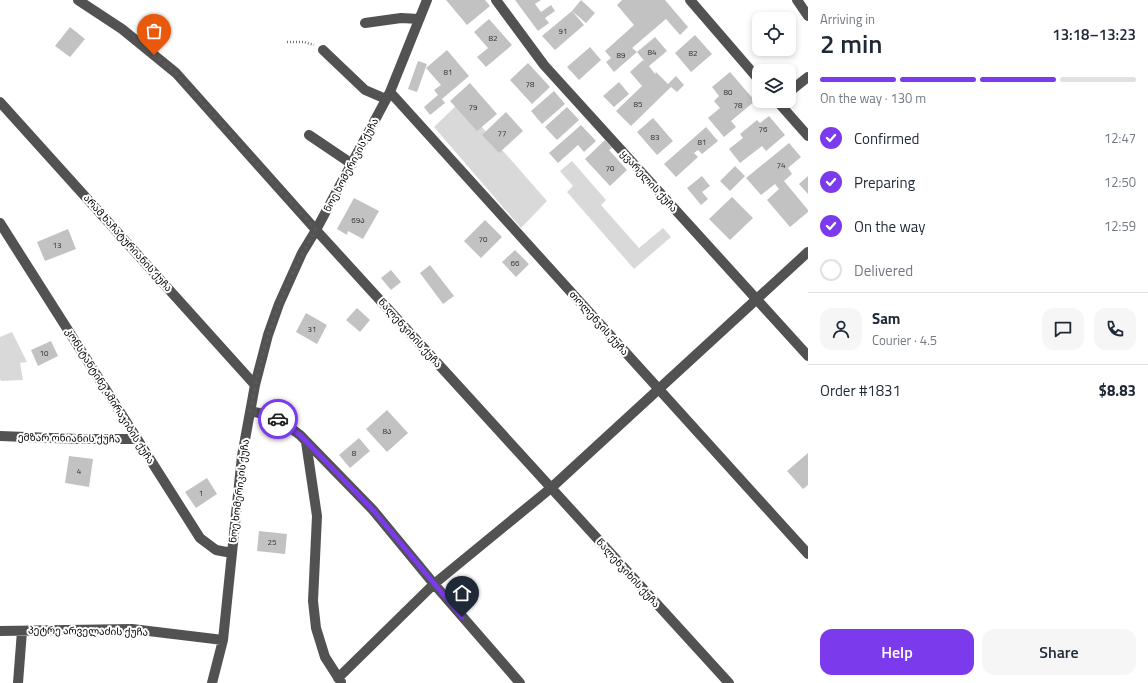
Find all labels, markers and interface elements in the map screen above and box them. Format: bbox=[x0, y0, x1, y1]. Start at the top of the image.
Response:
text: Arriving in bbox=[820, 9, 875, 29]
map controls bbox=[752, 12, 796, 108]
button: locate bbox=[752, 12, 796, 56]
pin bbox=[137, 14, 171, 55]
icon: bag bbox=[143, 20, 165, 42]
text: 13:18–13:23 bbox=[1052, 23, 1136, 46]
text: 2 min bbox=[820, 24, 883, 63]
house number: 91 bbox=[559, 25, 567, 37]
house number: 82 bbox=[489, 32, 497, 44]
house number: 84 bbox=[648, 46, 657, 58]
house number: 82 bbox=[689, 47, 697, 59]
house number: 89 bbox=[617, 49, 626, 61]
button: layers bbox=[752, 64, 796, 108]
house number: 81 bbox=[444, 66, 452, 78]
house number: 78 bbox=[526, 78, 535, 90]
house number: 80 bbox=[724, 86, 733, 98]
text: On the way · 130 m bbox=[820, 88, 926, 108]
house number: 85 bbox=[634, 98, 643, 110]
house number: 78 bbox=[734, 99, 743, 111]
house number: 79 bbox=[469, 101, 478, 113]
street label: ნოე ხომერიკის ქუჩა bbox=[320, 115, 382, 215]
house number: 76 bbox=[759, 123, 768, 135]
house number: 77 bbox=[498, 127, 506, 139]
icon: check bbox=[820, 127, 842, 149]
text: Confirmed bbox=[854, 127, 919, 150]
text: 12:47 bbox=[1104, 128, 1136, 148]
house number: 83 bbox=[651, 131, 659, 143]
house number: 81 bbox=[698, 136, 706, 148]
street label: ყვარელის ქუჩა bbox=[617, 147, 681, 215]
house number: 74 bbox=[777, 159, 786, 171]
house number: 70 bbox=[606, 162, 615, 174]
icon: check bbox=[820, 171, 842, 193]
text: Preparing bbox=[854, 171, 915, 194]
text: 12:50 bbox=[1104, 172, 1136, 192]
street label: არამ ხაჩატურიანის ქუჩა bbox=[80, 191, 176, 295]
house number: 69ა bbox=[351, 214, 365, 226]
icon: check bbox=[820, 215, 842, 237]
text: On the way bbox=[854, 215, 926, 238]
text: 12:59 bbox=[1104, 216, 1136, 236]
house number: 70 bbox=[479, 233, 488, 245]
house number: 13 bbox=[53, 239, 61, 251]
house number: 66 bbox=[511, 257, 520, 269]
text: Delivered bbox=[854, 259, 913, 282]
street label: თოლენჯის ქუჩა bbox=[566, 287, 632, 359]
street label: წალენჯიხის ქუჩა bbox=[375, 295, 445, 371]
text: Sam bbox=[872, 307, 900, 330]
button: person bbox=[820, 308, 862, 350]
button: chat bbox=[1042, 308, 1084, 350]
button: phone bbox=[1094, 308, 1136, 350]
house number: 31 bbox=[308, 323, 316, 335]
street label: კონსტანტინე ამირაჯიბის ქუჩა bbox=[62, 325, 158, 467]
text: Courier · 4.5 bbox=[872, 330, 937, 350]
house number: 10 bbox=[40, 347, 49, 359]
text: Order #1831 bbox=[820, 379, 901, 402]
text: $8.83 bbox=[1099, 379, 1136, 402]
courier bbox=[258, 399, 298, 439]
icon: car bbox=[267, 408, 289, 430]
house number: 8ა bbox=[383, 425, 391, 437]
street label: ემზარ ონიანის ქუჩა bbox=[18, 430, 120, 446]
street label: ნოე ხომერიკის ქუჩა bbox=[225, 438, 253, 544]
house number: 8 bbox=[352, 447, 357, 459]
house number: 4 bbox=[77, 465, 82, 477]
house number: 1 bbox=[199, 487, 203, 499]
street label: წალენჯიხის ქუჩა bbox=[593, 535, 663, 611]
house number: 25 bbox=[268, 536, 277, 548]
pin bbox=[445, 576, 479, 617]
icon: home bbox=[451, 582, 473, 604]
street label: პეტრე არველაძის ქუჩა bbox=[28, 622, 148, 640]
button: Help bbox=[820, 629, 974, 675]
button: Share bbox=[982, 629, 1136, 675]

